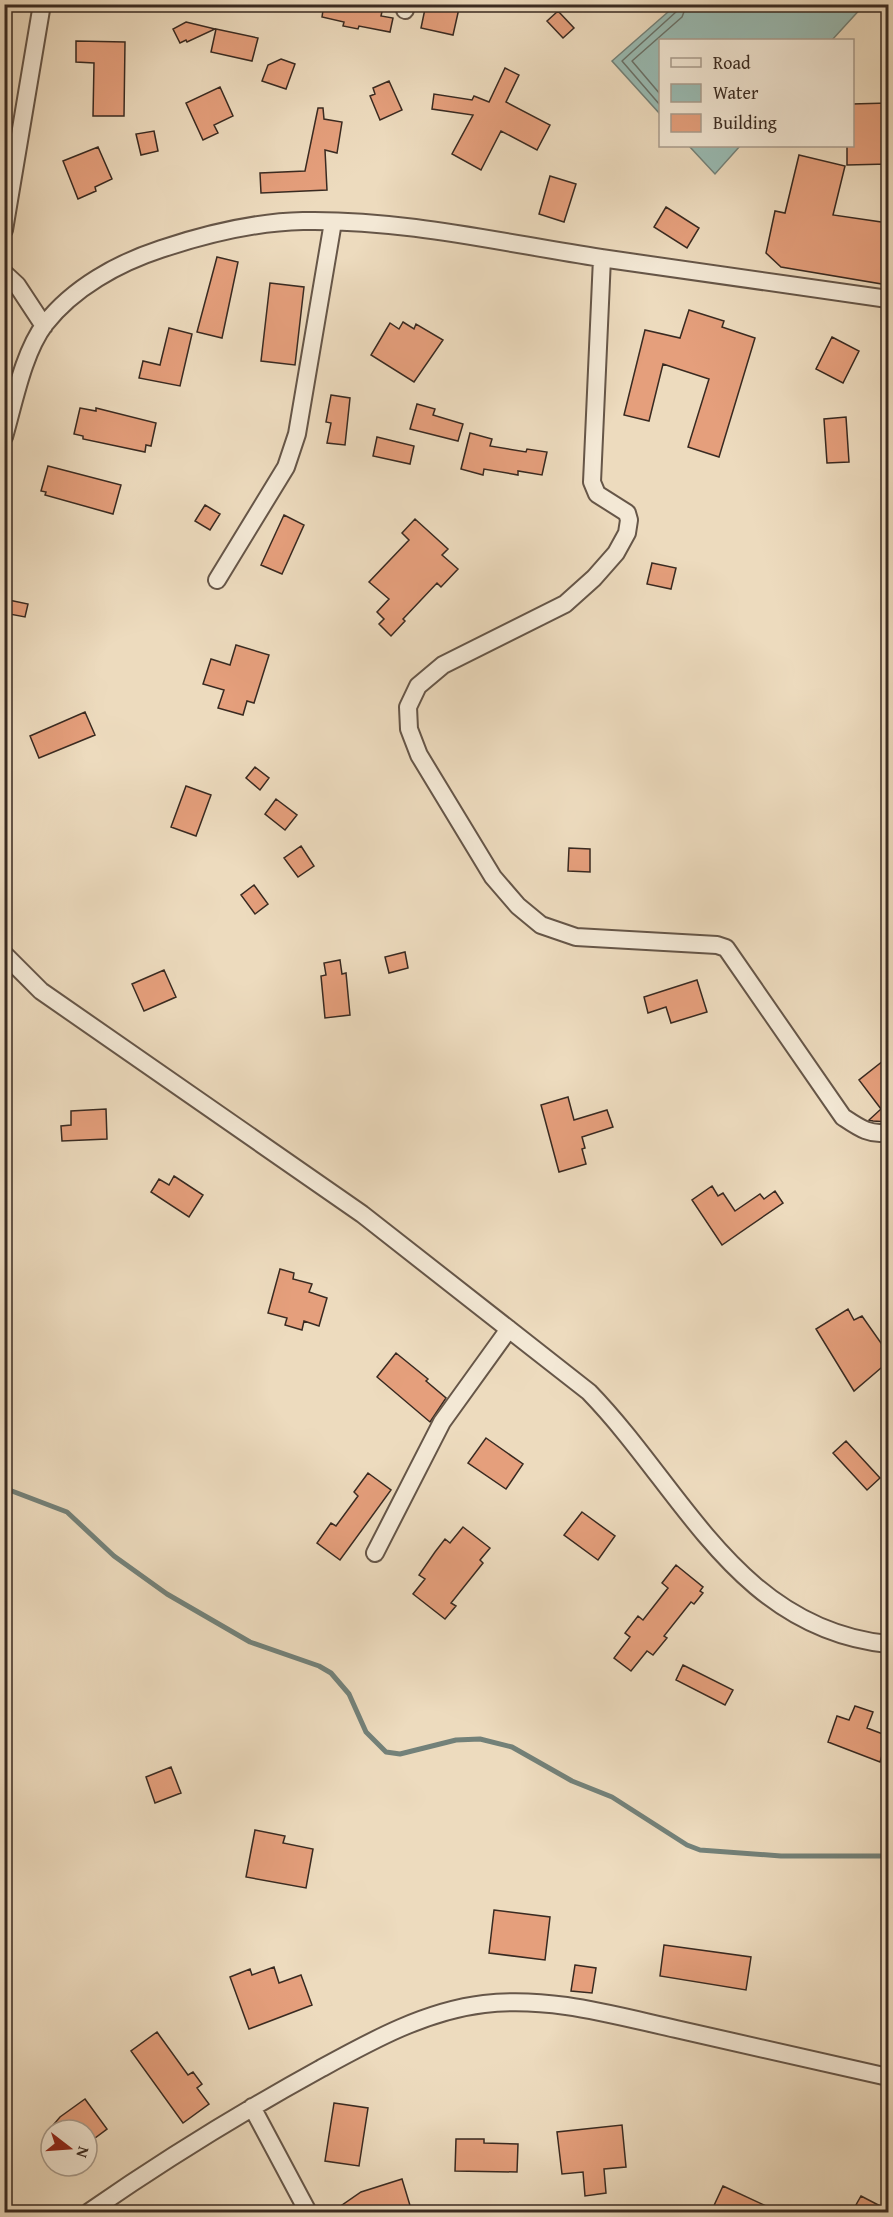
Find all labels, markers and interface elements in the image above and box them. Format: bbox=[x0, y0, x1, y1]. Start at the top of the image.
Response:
legend bbox=[659, 39, 854, 147]
text: Road bbox=[713, 49, 751, 76]
text: Water bbox=[713, 79, 759, 106]
text: Building bbox=[713, 109, 777, 136]
north arrow bbox=[39, 2118, 99, 2178]
text: N bbox=[70, 2144, 96, 2161]

